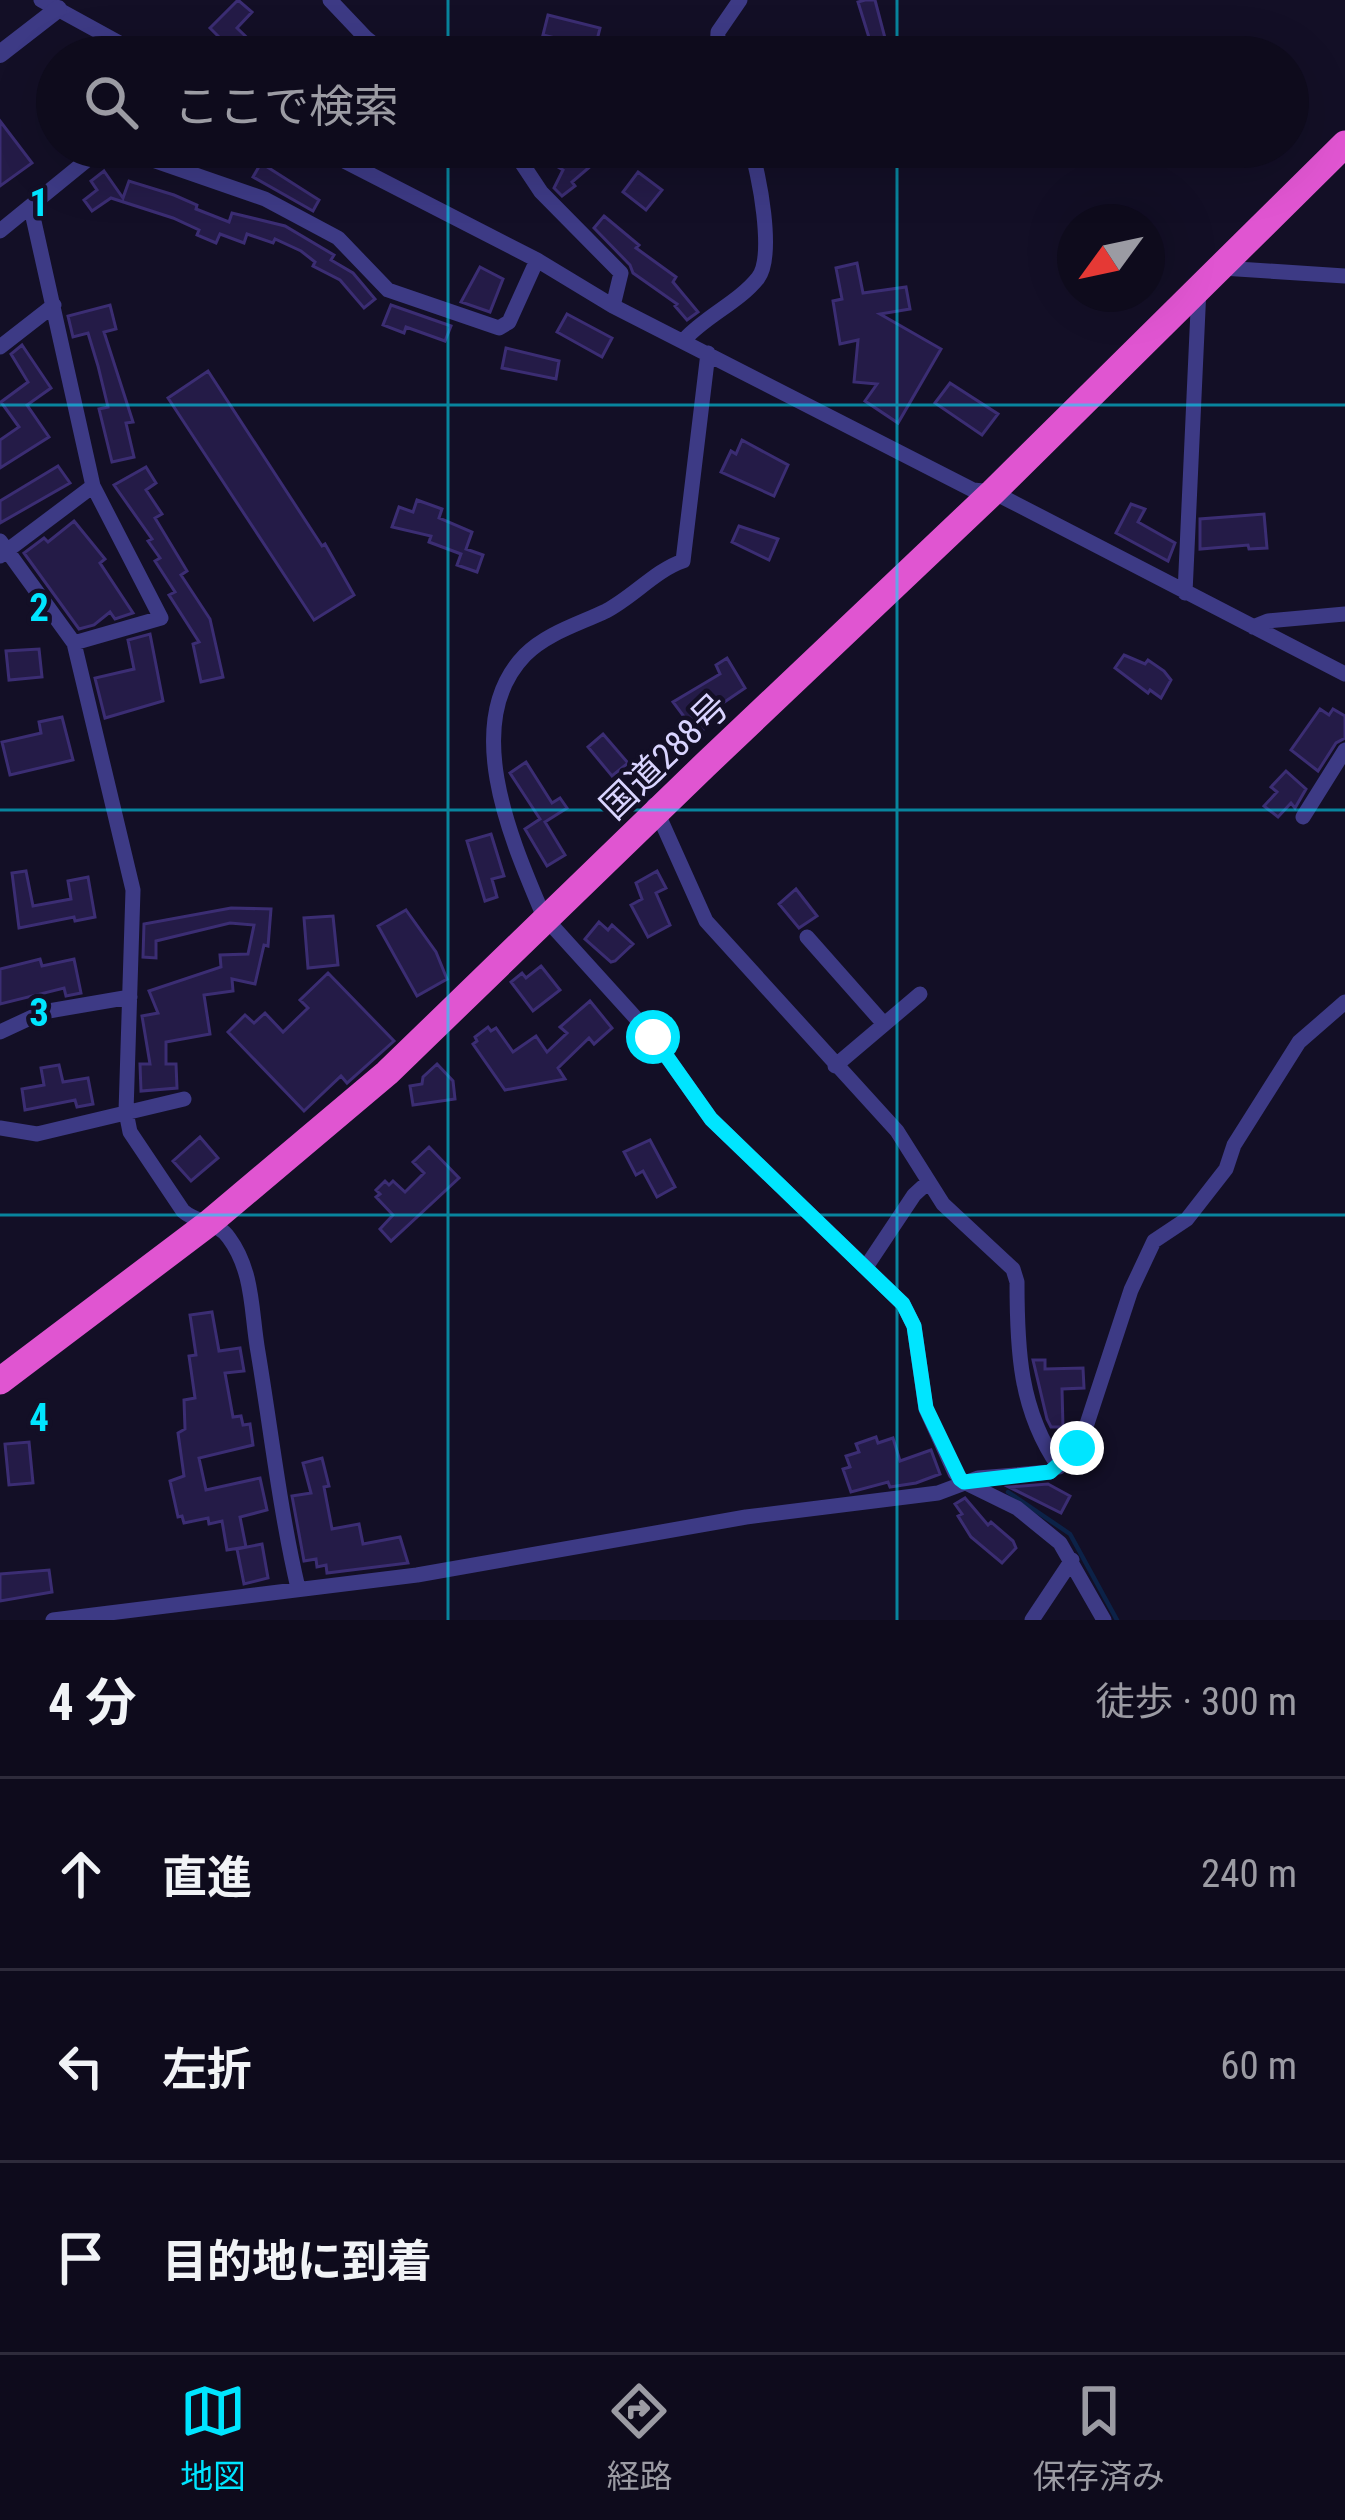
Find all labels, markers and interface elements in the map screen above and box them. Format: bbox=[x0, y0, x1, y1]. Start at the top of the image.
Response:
search box bbox=[36, 36, 1309, 168]
icon: search bbox=[78, 69, 144, 135]
text: ここで検索 bbox=[174, 80, 399, 133]
text: 1 bbox=[29, 180, 49, 226]
north arrow bbox=[1057, 204, 1165, 312]
text: 2 bbox=[29, 585, 49, 631]
street label: 国道288号 bbox=[592, 686, 737, 828]
text: 3 bbox=[29, 990, 49, 1036]
route start bbox=[626, 1010, 680, 1064]
text: 4 bbox=[29, 1395, 49, 1441]
route end bbox=[1050, 1421, 1104, 1475]
text: 4 分 bbox=[48, 1673, 137, 1732]
text: 徒歩 · 300 m bbox=[1096, 1679, 1297, 1725]
icon: ahead bbox=[48, 1841, 114, 1907]
text: 直進 bbox=[162, 1851, 252, 1904]
text: 240 m bbox=[1201, 1851, 1297, 1897]
icon: left bbox=[48, 2033, 114, 2099]
text: 左折 bbox=[162, 2043, 252, 2096]
text: 60 m bbox=[1220, 2043, 1297, 2089]
icon: arrive bbox=[48, 2225, 114, 2291]
text: 目的地に到着 bbox=[162, 2235, 432, 2288]
tab: 地図 bbox=[180, 2378, 246, 2498]
tab: 経路 bbox=[606, 2378, 672, 2498]
tab: 保存済み bbox=[1033, 2378, 1165, 2498]

